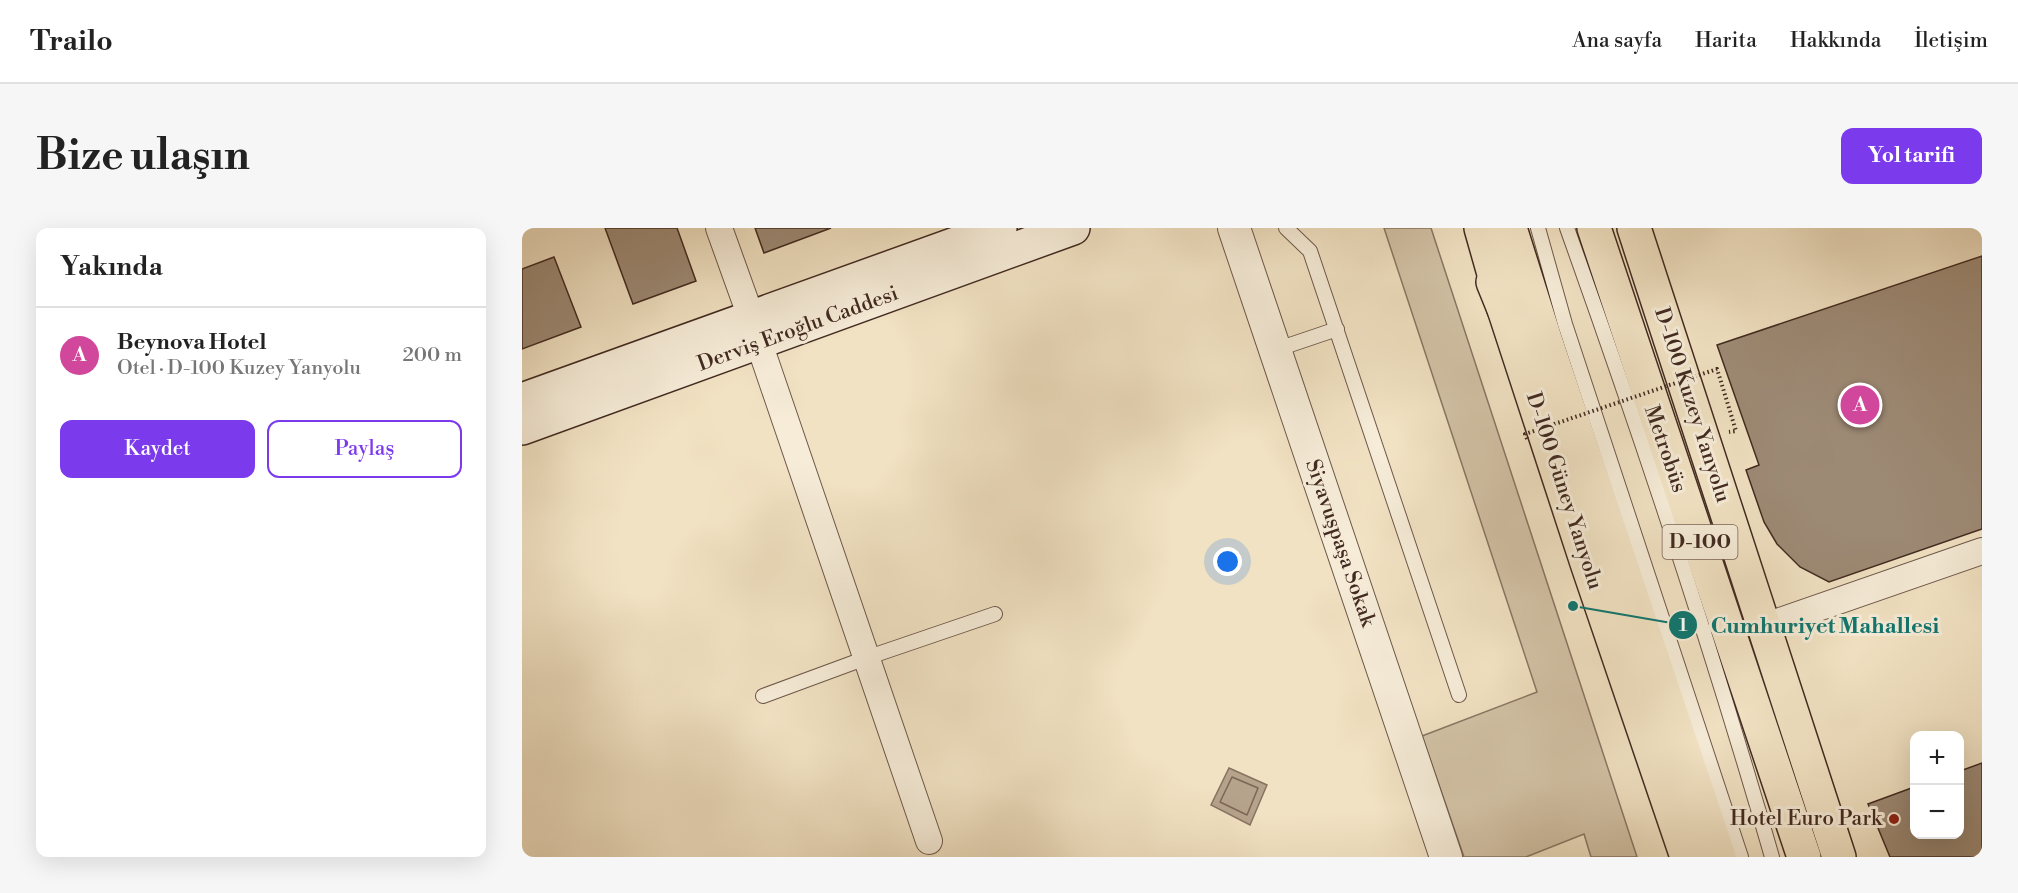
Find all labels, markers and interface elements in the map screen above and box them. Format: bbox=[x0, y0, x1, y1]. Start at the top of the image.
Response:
text: Trailo bbox=[30, 24, 113, 59]
text: Ana sayfa bbox=[1572, 28, 1662, 54]
text: Harita bbox=[1695, 28, 1757, 54]
text: Hakkında bbox=[1790, 28, 1881, 54]
text: İletişim bbox=[1914, 28, 1988, 54]
button: Yol tarifi bbox=[1841, 128, 1982, 184]
text: Bize ulaşın bbox=[36, 130, 250, 183]
text: Yakında bbox=[60, 251, 163, 283]
street label: Derviş Eroğlu Caddesi bbox=[694, 281, 902, 377]
street label: D-100 Kuzey Yanyolu bbox=[1648, 304, 1736, 506]
text: Beynova Hotel bbox=[117, 329, 267, 356]
text: A bbox=[72, 343, 87, 368]
text: 200 m bbox=[402, 343, 462, 368]
text: Otel · D-100 Kuzey Yanyolu bbox=[117, 356, 361, 381]
pin: A bbox=[1840, 382, 1880, 428]
street label: D-100 Güney Yanyolu bbox=[1520, 389, 1608, 593]
street label: Metrobüs bbox=[1638, 402, 1692, 496]
button: Kaydet bbox=[60, 420, 255, 478]
button: Paylaş bbox=[267, 420, 462, 478]
street label: Siyavuşpaşa Sokak bbox=[1299, 456, 1381, 631]
road number: D-100 bbox=[1662, 525, 1738, 559]
your location bbox=[1213, 547, 1242, 576]
callout: Cumhuriyet Mahallesi bbox=[1668, 605, 1951, 645]
text: Cumhuriyet Mahallesi bbox=[1711, 613, 1939, 640]
text: 1 bbox=[1679, 614, 1688, 637]
map controls bbox=[1910, 731, 1964, 839]
button: + bbox=[1910, 731, 1964, 785]
button: − bbox=[1910, 785, 1964, 839]
place label: Hotel Euro Park bbox=[1730, 806, 1883, 832]
marker: Hotel Euro Park bbox=[1887, 812, 1901, 826]

